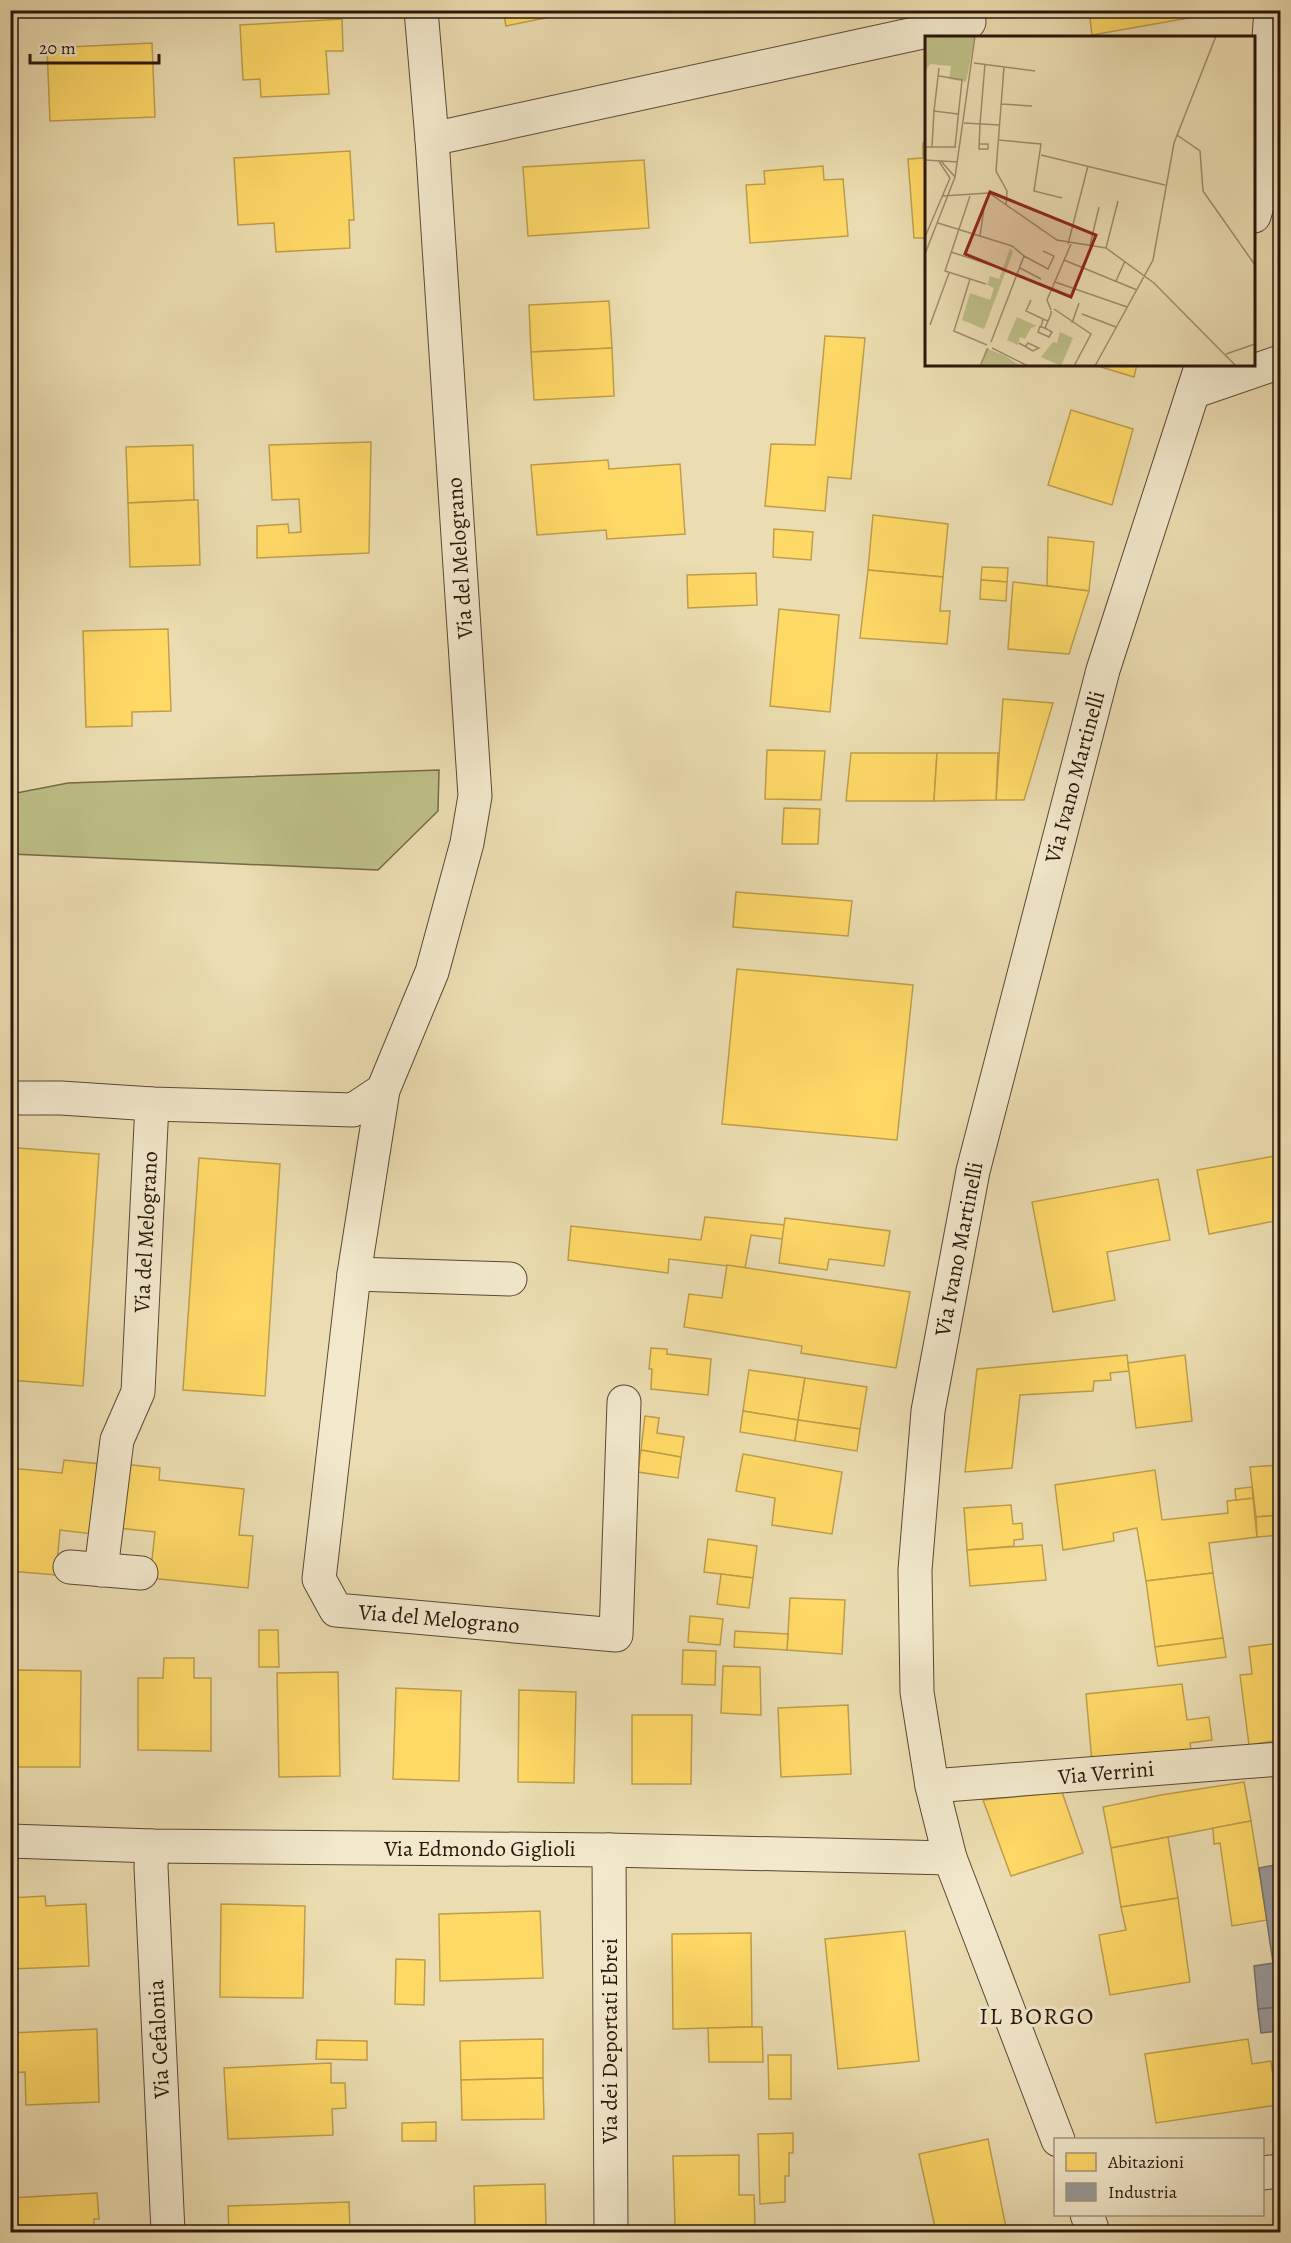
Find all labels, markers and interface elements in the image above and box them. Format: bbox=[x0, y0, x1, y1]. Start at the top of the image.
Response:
scale bar bbox=[30, 27, 159, 65]
text: 20 m bbox=[39, 36, 76, 60]
inset map bbox=[925, 36, 1255, 366]
street label: Via del Melograno bbox=[439, 476, 481, 641]
street label: Via Ivano Martinelli bbox=[1037, 688, 1112, 867]
street label: Via del Melograno bbox=[127, 1150, 165, 1314]
street label: Via Ivano Martinelli bbox=[927, 1159, 991, 1340]
street label: Via del Melograno bbox=[356, 1597, 521, 1641]
street label: Via Verrini bbox=[1056, 1754, 1155, 1792]
street label: Via Edmondo Giglioli bbox=[383, 1834, 576, 1864]
street label: Via dei Deportati Ebrei bbox=[595, 1938, 625, 2145]
street label: Via Cefalonia bbox=[141, 1978, 177, 2100]
district label: IL BORGO bbox=[979, 2000, 1095, 2032]
legend bbox=[1054, 2138, 1264, 2216]
text: Abitazioni bbox=[1107, 2150, 1184, 2174]
text: Industria bbox=[1108, 2180, 1178, 2204]

